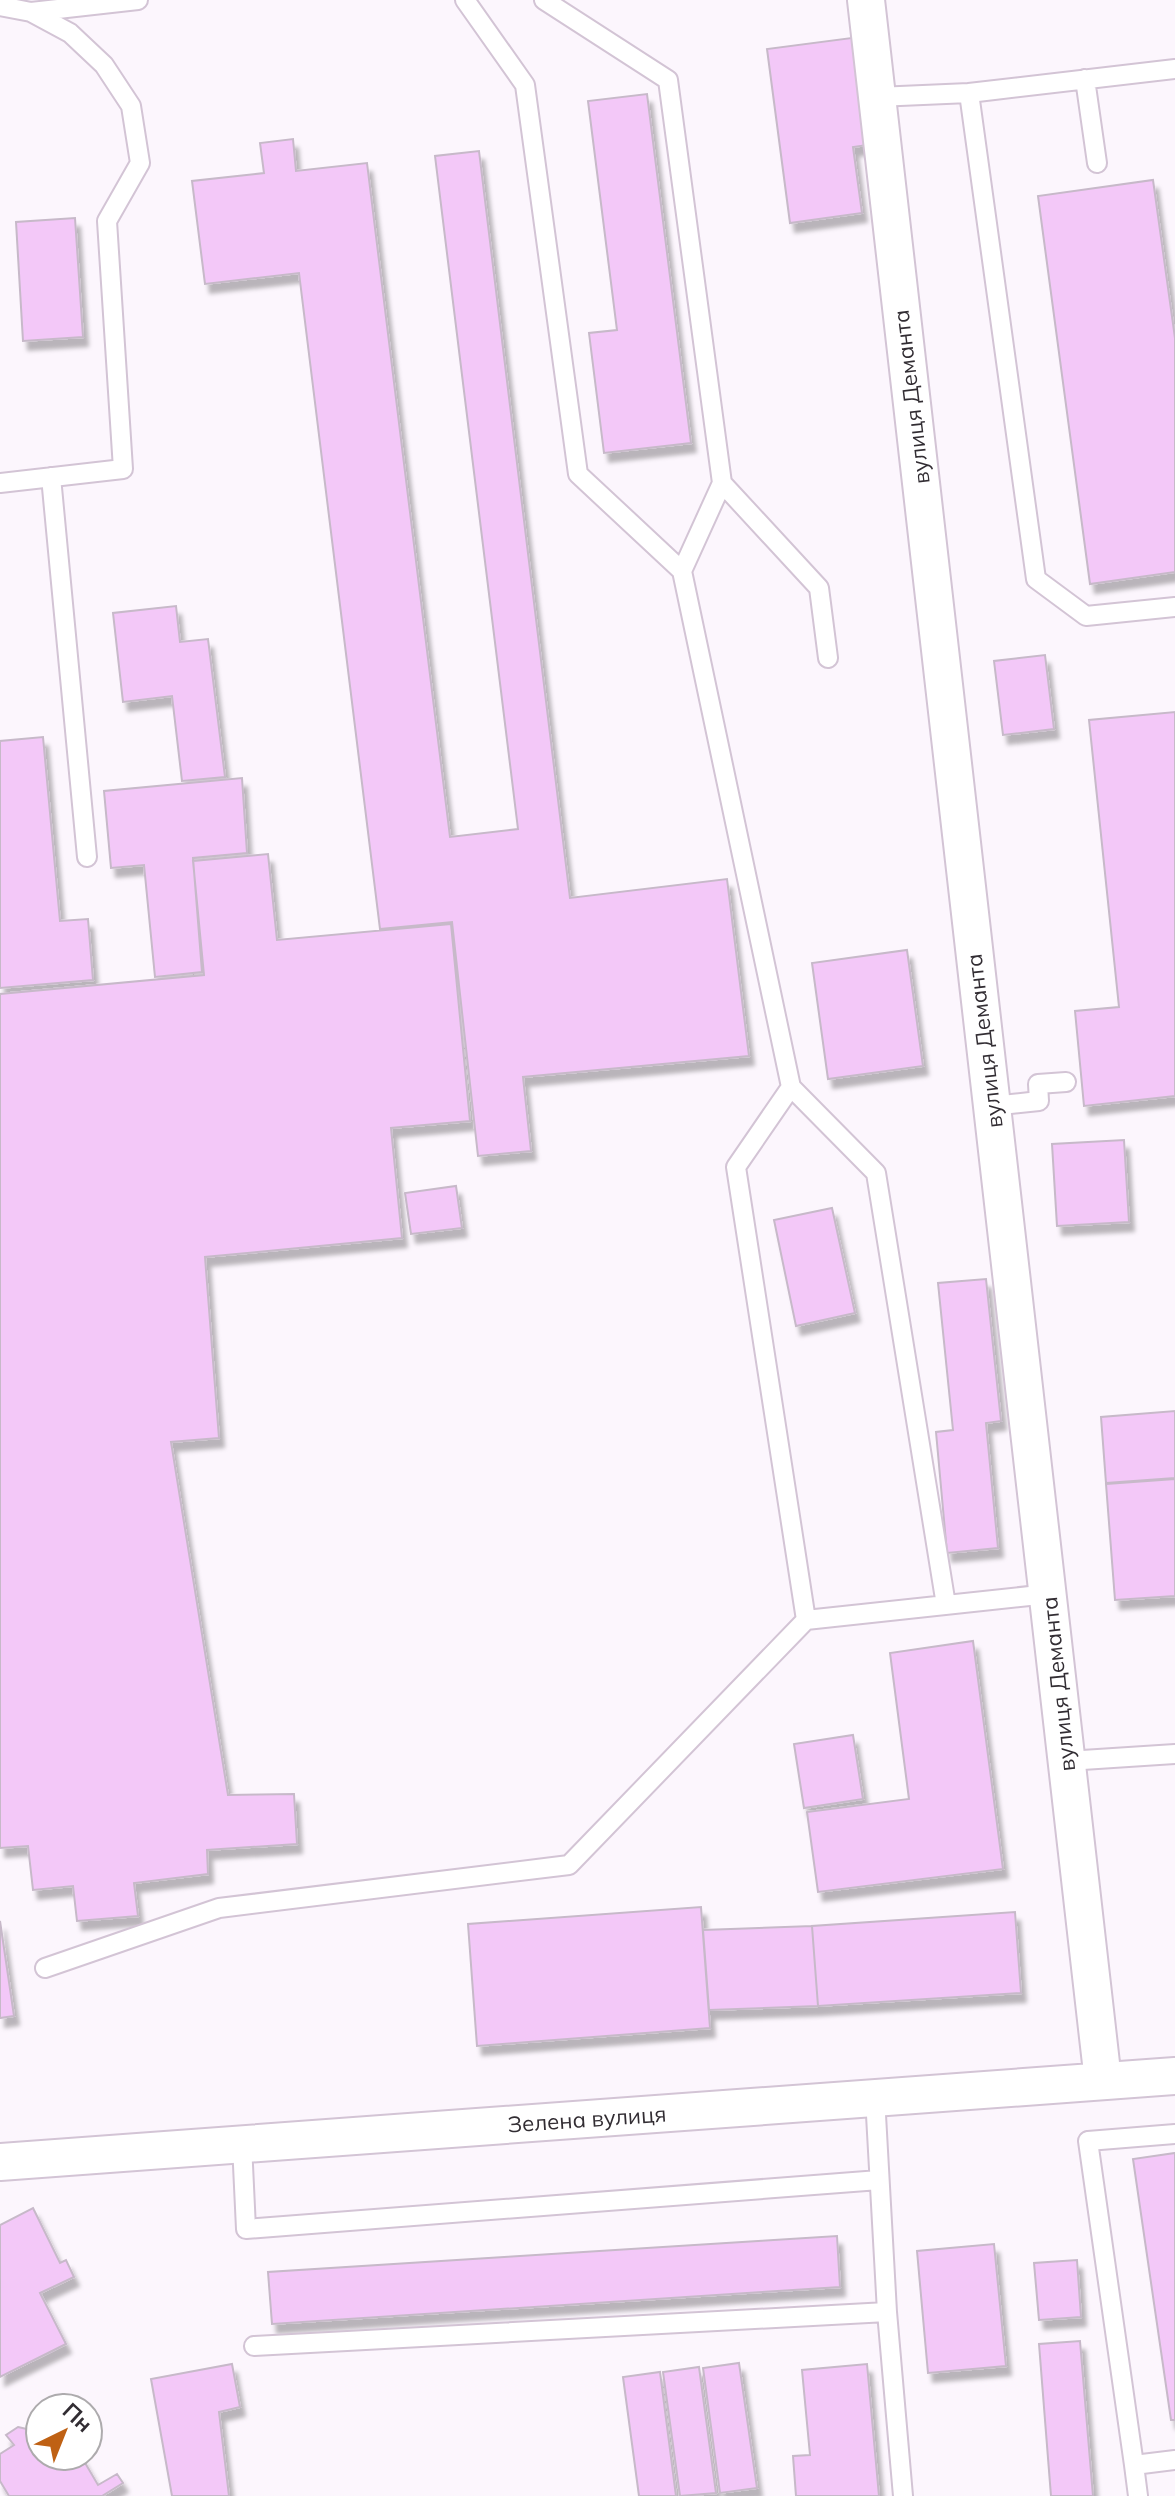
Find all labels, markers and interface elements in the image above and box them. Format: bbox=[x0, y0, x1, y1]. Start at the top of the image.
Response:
street label: вулиця Деманта bbox=[886, 308, 936, 486]
street label: вулиця Деманта bbox=[959, 952, 1009, 1130]
street label: вулиця Деманта bbox=[1035, 1595, 1081, 1773]
street label: Зелена вулиця bbox=[507, 2099, 667, 2139]
north arrow bbox=[24, 2392, 104, 2472]
text: Пн bbox=[57, 2397, 98, 2438]

